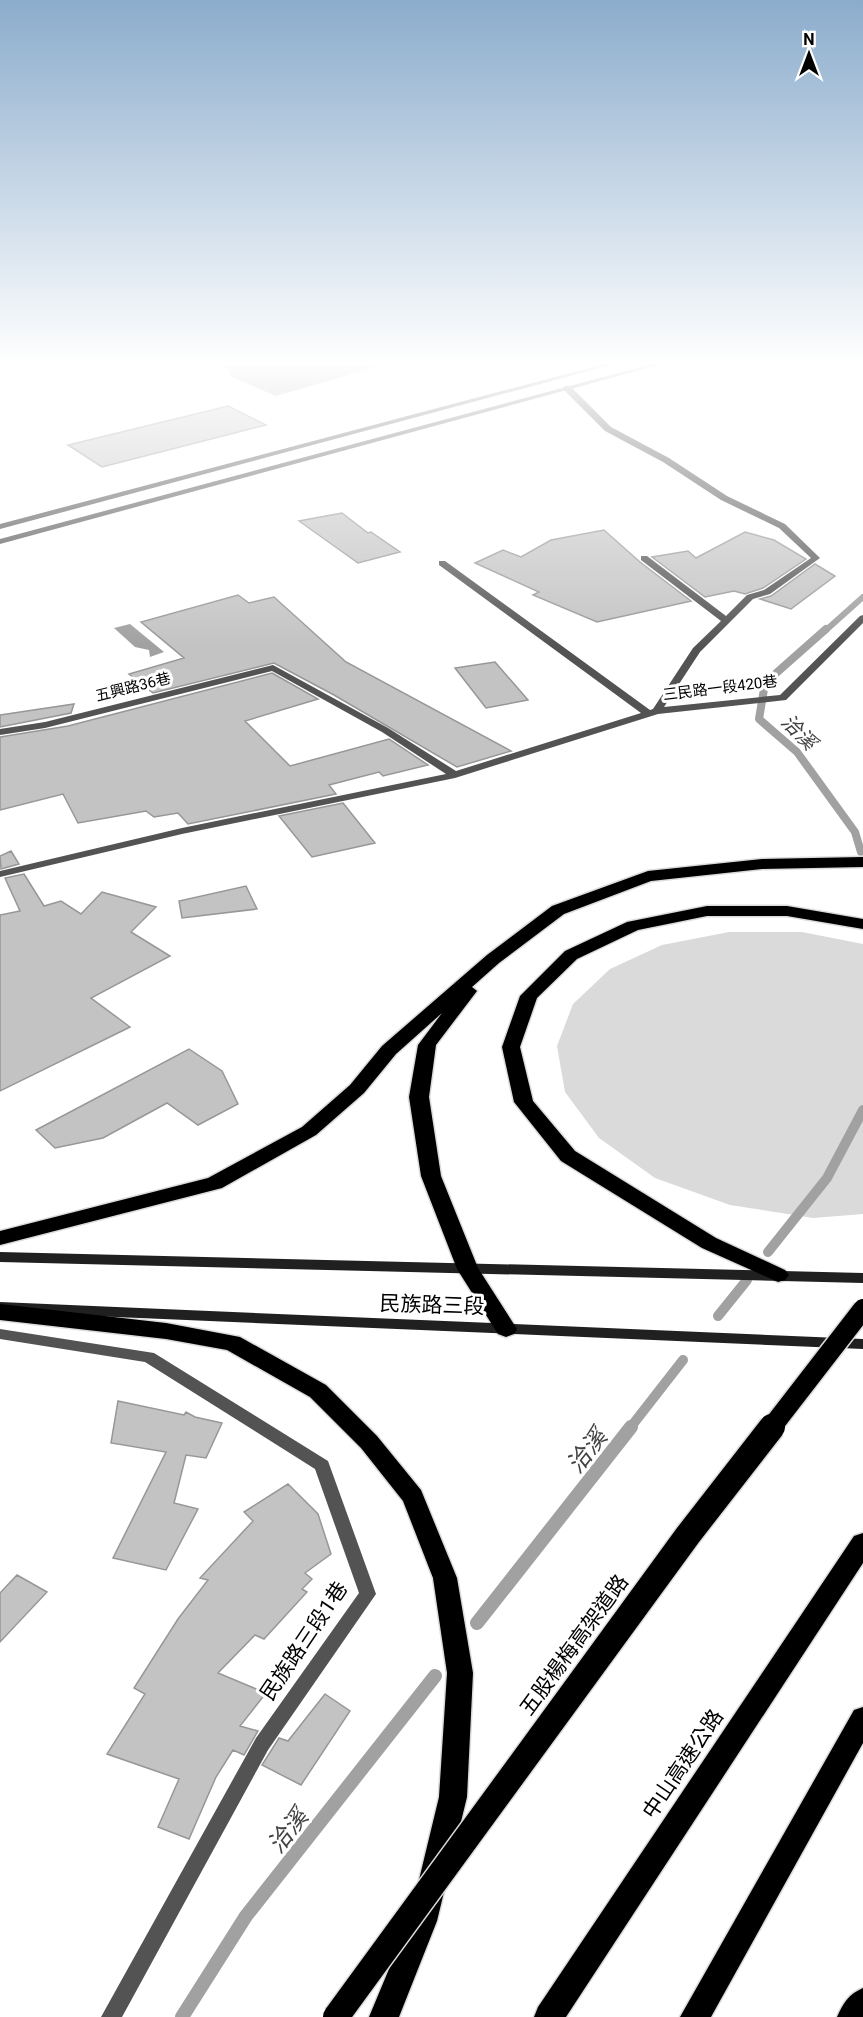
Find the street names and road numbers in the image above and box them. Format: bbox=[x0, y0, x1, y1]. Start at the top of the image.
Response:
street label: 五興路36巷 bbox=[94, 669, 172, 705]
street label: 三民路一段420巷 bbox=[662, 672, 778, 704]
street label: 民族路三段 bbox=[379, 1291, 485, 1319]
street label: 五股楊梅高架道路 bbox=[515, 1570, 633, 1720]
street label: 民族路三段1巷 bbox=[256, 1577, 352, 1705]
street label: 中山高速公路 bbox=[638, 1705, 728, 1823]

